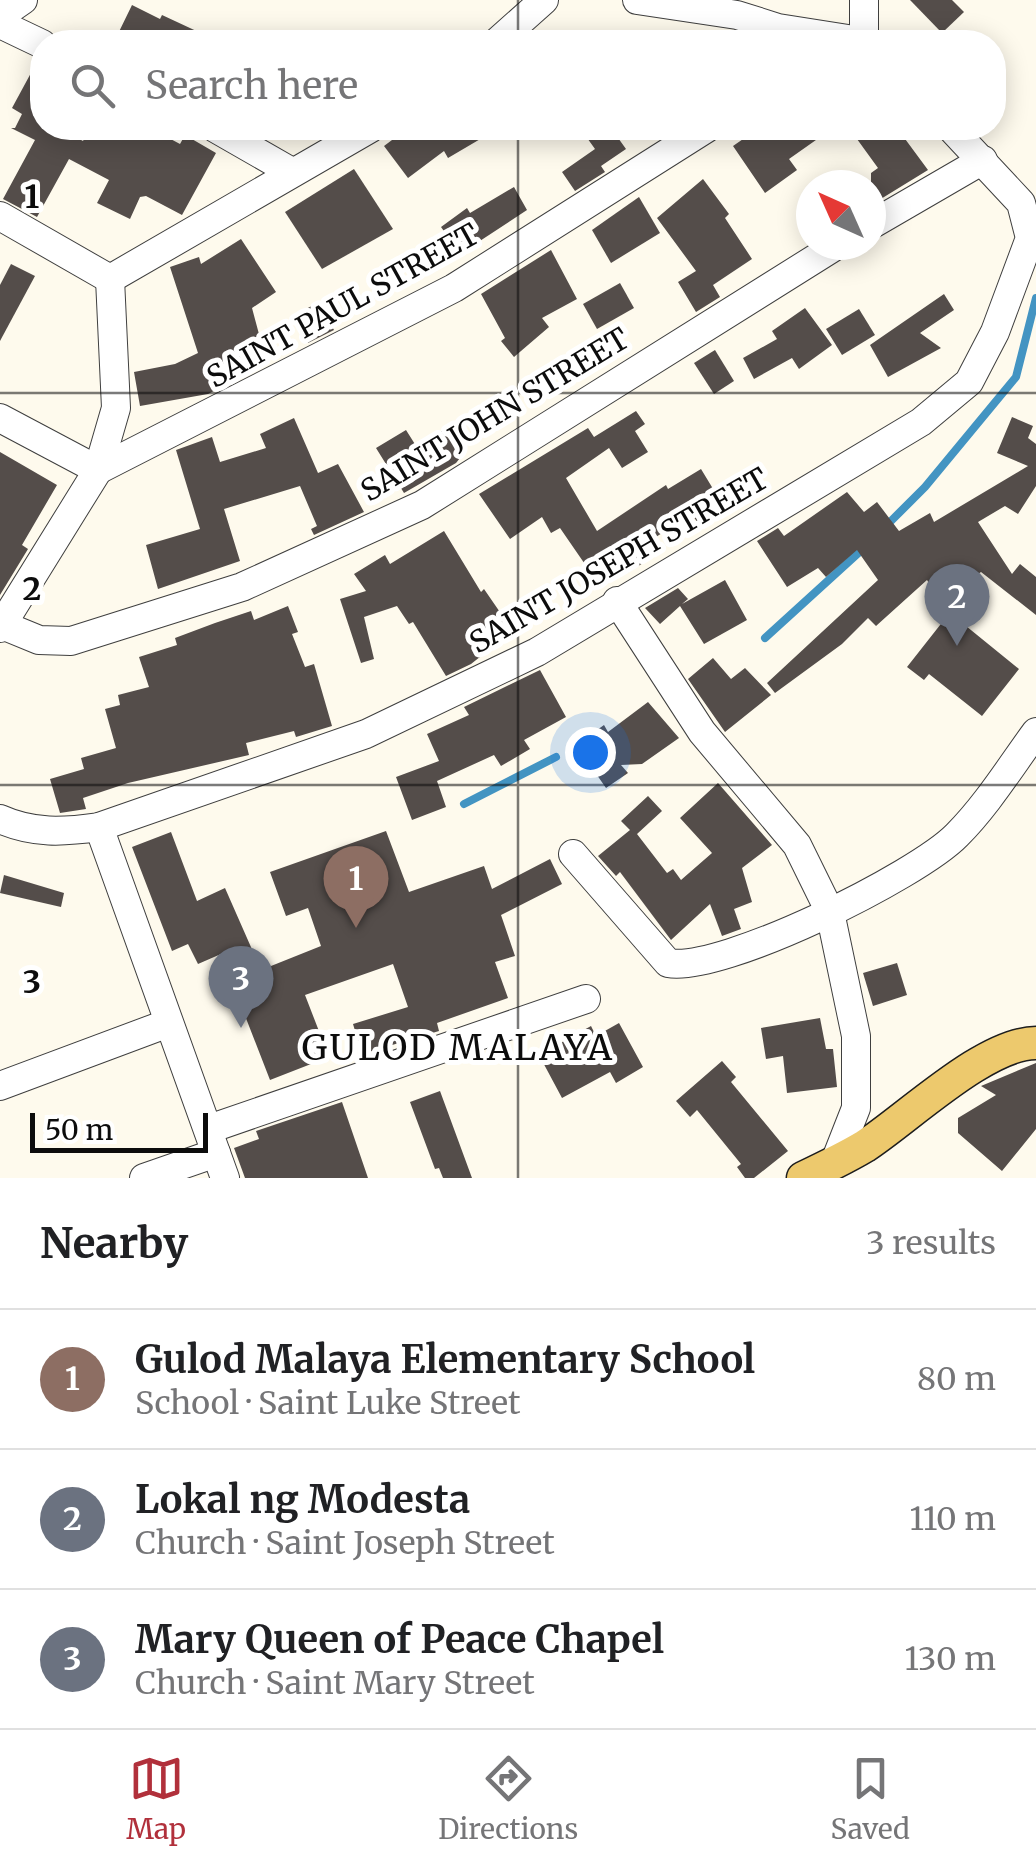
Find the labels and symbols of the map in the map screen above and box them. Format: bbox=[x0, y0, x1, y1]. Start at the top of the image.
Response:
north arrow bbox=[796, 170, 886, 260]
text: 1 bbox=[25, 177, 40, 217]
street label: SAINT PAUL STREET bbox=[200, 215, 485, 396]
street label: SAINT JOHN STREET bbox=[353, 319, 636, 509]
street label: SAINT JOSEPH STREET bbox=[462, 459, 775, 661]
pin: 2 bbox=[924, 564, 990, 646]
text: 2 bbox=[23, 569, 41, 609]
your location bbox=[565, 727, 616, 778]
pin: 1 bbox=[324, 846, 388, 928]
pin: 3 bbox=[208, 946, 274, 1028]
text: 3 bbox=[23, 962, 41, 1002]
district label: GULOD MALAYA bbox=[302, 1026, 614, 1070]
scale bar bbox=[30, 1108, 208, 1152]

